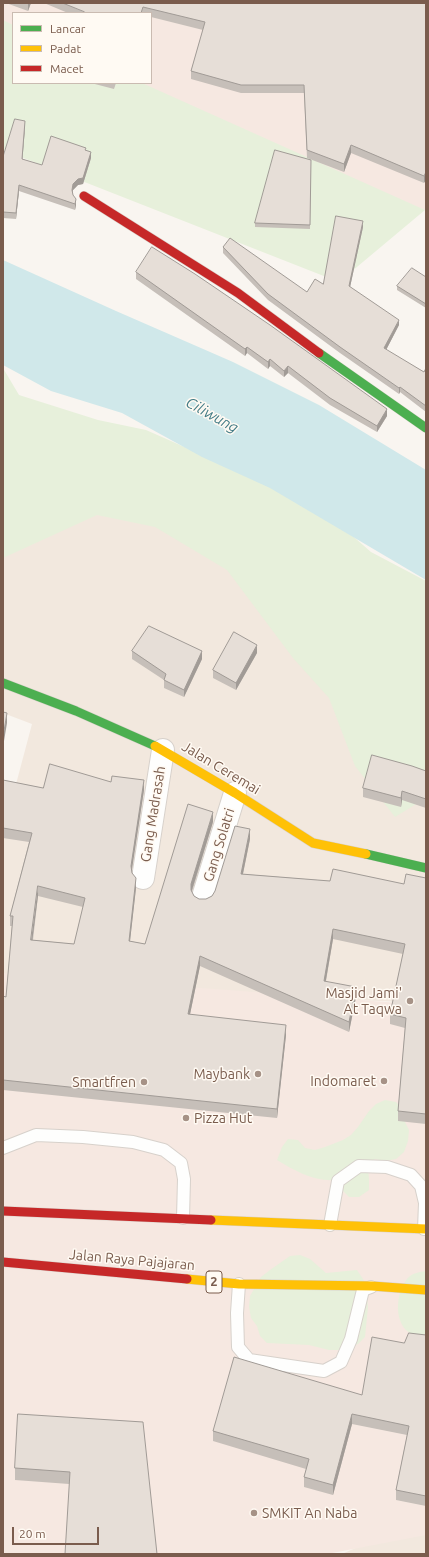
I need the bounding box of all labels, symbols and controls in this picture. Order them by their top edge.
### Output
legend [12,12,152,84]
text: Lancar [50,22,85,35]
text: Padat [50,42,81,55]
text: Macet [50,62,83,75]
water label: Ciliwung [183,393,241,437]
street label: Jalan Ceremai [179,738,263,798]
street label: Gang Madrasah [137,765,169,863]
street label: Gang Solatri [200,806,238,884]
place label: Masjid Jami' At Taqwa [325,985,402,1018]
marker: Masjid Jami' At Taqwa [405,996,415,1006]
place label: Maybank [193,1066,250,1082]
marker: Maybank [253,1069,263,1079]
place label: Indomaret [310,1073,376,1089]
place label: Smartfren [72,1074,136,1090]
marker: Indomaret [379,1076,389,1086]
marker: Smartfren [139,1077,149,1087]
place label: Pizza Hut [194,1110,252,1126]
marker: Pizza Hut [181,1113,191,1123]
street label: Jalan Raya Pajajaran [68,1246,196,1274]
road number: 2 [206,1271,222,1293]
place label: SMKIT An Naba [262,1505,357,1521]
marker: SMKIT An Naba [249,1508,259,1518]
scale bar [14,1519,101,1545]
text: 20 m [19,1527,46,1540]

